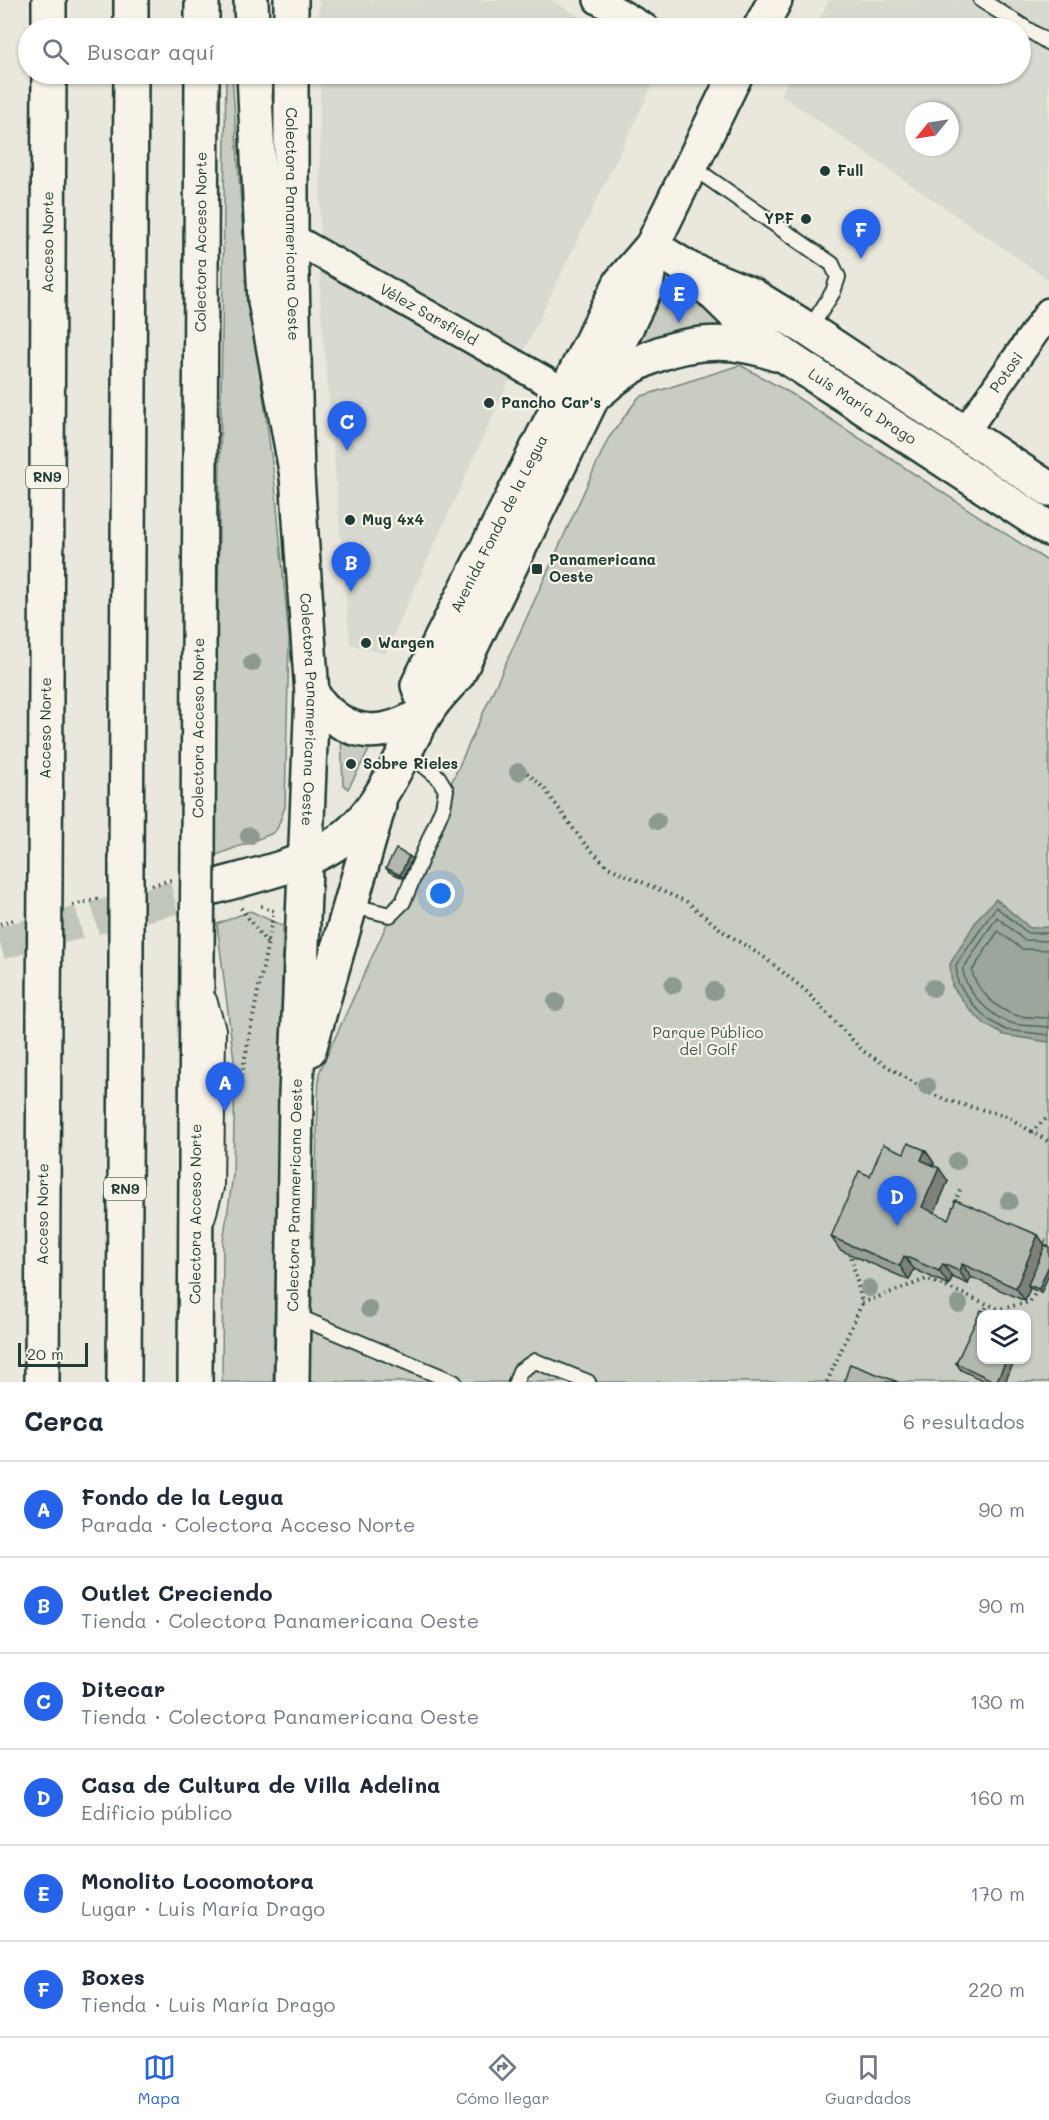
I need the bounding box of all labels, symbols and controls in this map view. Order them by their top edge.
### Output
search box [18,18,1031,84]
icon: search [39,35,72,68]
text: Buscar aquí [87,37,215,66]
north arrow [905,102,959,156]
street label: Colectora Panamericana Oeste [282,107,305,341]
street label: Colectora Acceso Norte [190,152,211,332]
place label: Full [837,160,863,180]
marker: Full [818,164,832,178]
street label: Acceso Norte [37,191,57,293]
place label: YPF [764,208,794,228]
pin: F [842,210,880,259]
marker: YPF [799,212,813,226]
pin: E [660,274,698,323]
street label: Vélez Sarsfield [376,278,482,350]
street label: Potosi [984,348,1027,396]
street label: Luis María Drago [805,363,921,449]
place label: Pancho Car's [501,392,601,412]
marker: Pancho Car's [482,396,496,410]
pin: C [328,402,366,451]
street label: Avenida Fondo de la Legua [445,431,551,616]
road number: RN9 [26,466,68,488]
place label: Mug 4x4 [362,509,424,529]
marker: Mug 4x4 [343,513,357,527]
pin: B [332,542,370,592]
place label: Panamericana Oeste [549,549,656,586]
marker: Panamericana Oeste [530,562,544,576]
street label: Colectora Panamericana Oeste [296,592,323,826]
place label: Wargen [378,632,434,652]
marker: Wargen [359,636,373,650]
street label: Colectora Acceso Norte [187,638,208,818]
street label: Acceso Norte [35,677,55,779]
place label: Sobre Rieles [363,753,458,773]
marker: Sobre Rieles [344,757,358,771]
your location [426,879,455,908]
park label: Parque Público del Golf [653,1022,764,1059]
pin: A [206,1062,244,1112]
street label: Colectora Panamericana Oeste [282,1078,306,1312]
street label: Colectora Acceso Norte [184,1124,205,1304]
street label: Acceso Norte [32,1163,52,1265]
pin: D [878,1176,916,1226]
road number: RN9 [104,1178,146,1200]
map controls [977,1310,1031,1364]
button: layers [977,1310,1031,1364]
scale bar [18,1340,88,1368]
text: 20 m [27,1343,64,1364]
text: Cerca [24,1404,104,1438]
text: 6 resultados [903,1408,1025,1434]
text: Fondo de la Legua [81,1482,284,1511]
text: A [37,1496,50,1522]
text: 90 m [979,1496,1025,1522]
text: Parada · Colectora Acceso Norte [81,1511,415,1537]
text: Outlet Creciendo [81,1578,273,1607]
text: B [37,1592,50,1618]
text: 90 m [979,1592,1025,1618]
text: Tienda · Colectora Panamericana Oeste [81,1607,479,1633]
text: Ditecar [81,1674,165,1703]
text: C [36,1688,51,1714]
text: 130 m [970,1688,1025,1714]
text: Tienda · Colectora Panamericana Oeste [81,1703,479,1729]
text: Casa de Cultura de Villa Adelina [81,1770,441,1799]
text: D [36,1784,51,1810]
text: 160 m [969,1784,1025,1810]
text: Edificio público [81,1799,232,1825]
text: Monolito Locomotora [81,1866,314,1895]
text: E [37,1880,50,1906]
text: 170 m [970,1880,1025,1906]
text: Lugar · Luis María Drago [81,1895,325,1921]
text: Boxes [81,1962,145,1991]
text: F [37,1976,50,2002]
text: 220 m [968,1976,1025,2002]
text: Tienda · Luis María Drago [81,1991,335,2017]
tab: Mapa [138,2051,180,2108]
tab: Cómo llegar [456,2051,549,2108]
tab: Guardados [825,2051,911,2108]

